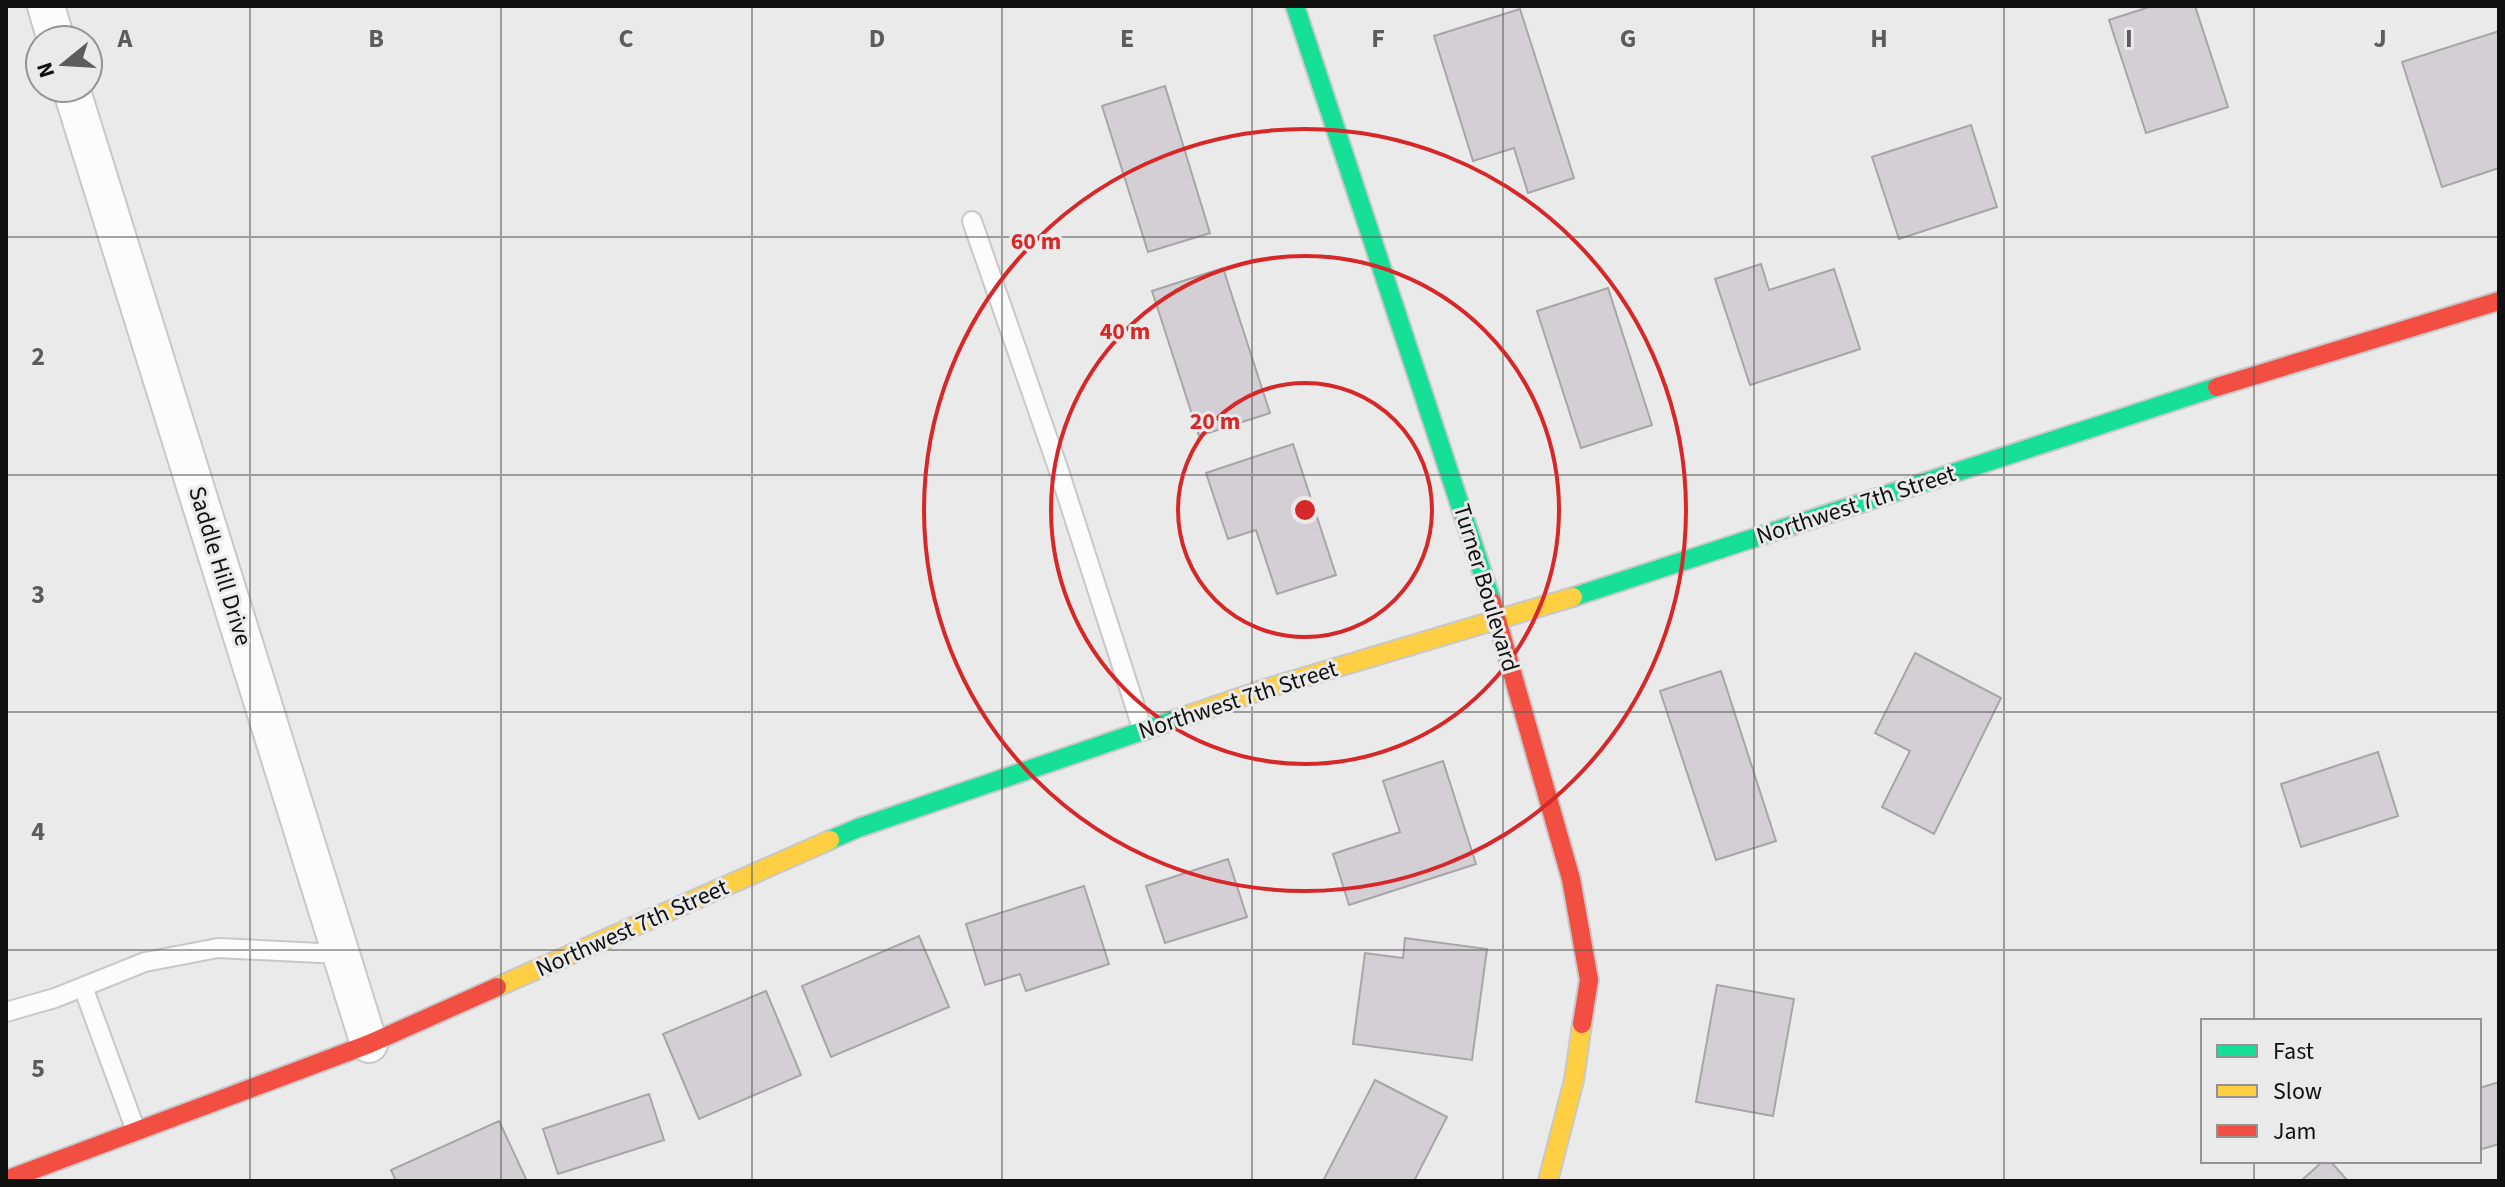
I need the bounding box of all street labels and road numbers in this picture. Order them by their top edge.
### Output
street label: Northwest 7th Street [1752,456,1960,554]
street label: Saddle Hill Drive [179,482,261,650]
street label: Turner Boulevard [1444,500,1528,676]
street label: Northwest 7th Street [1134,651,1342,749]
street label: Northwest 7th Street [530,870,734,986]

